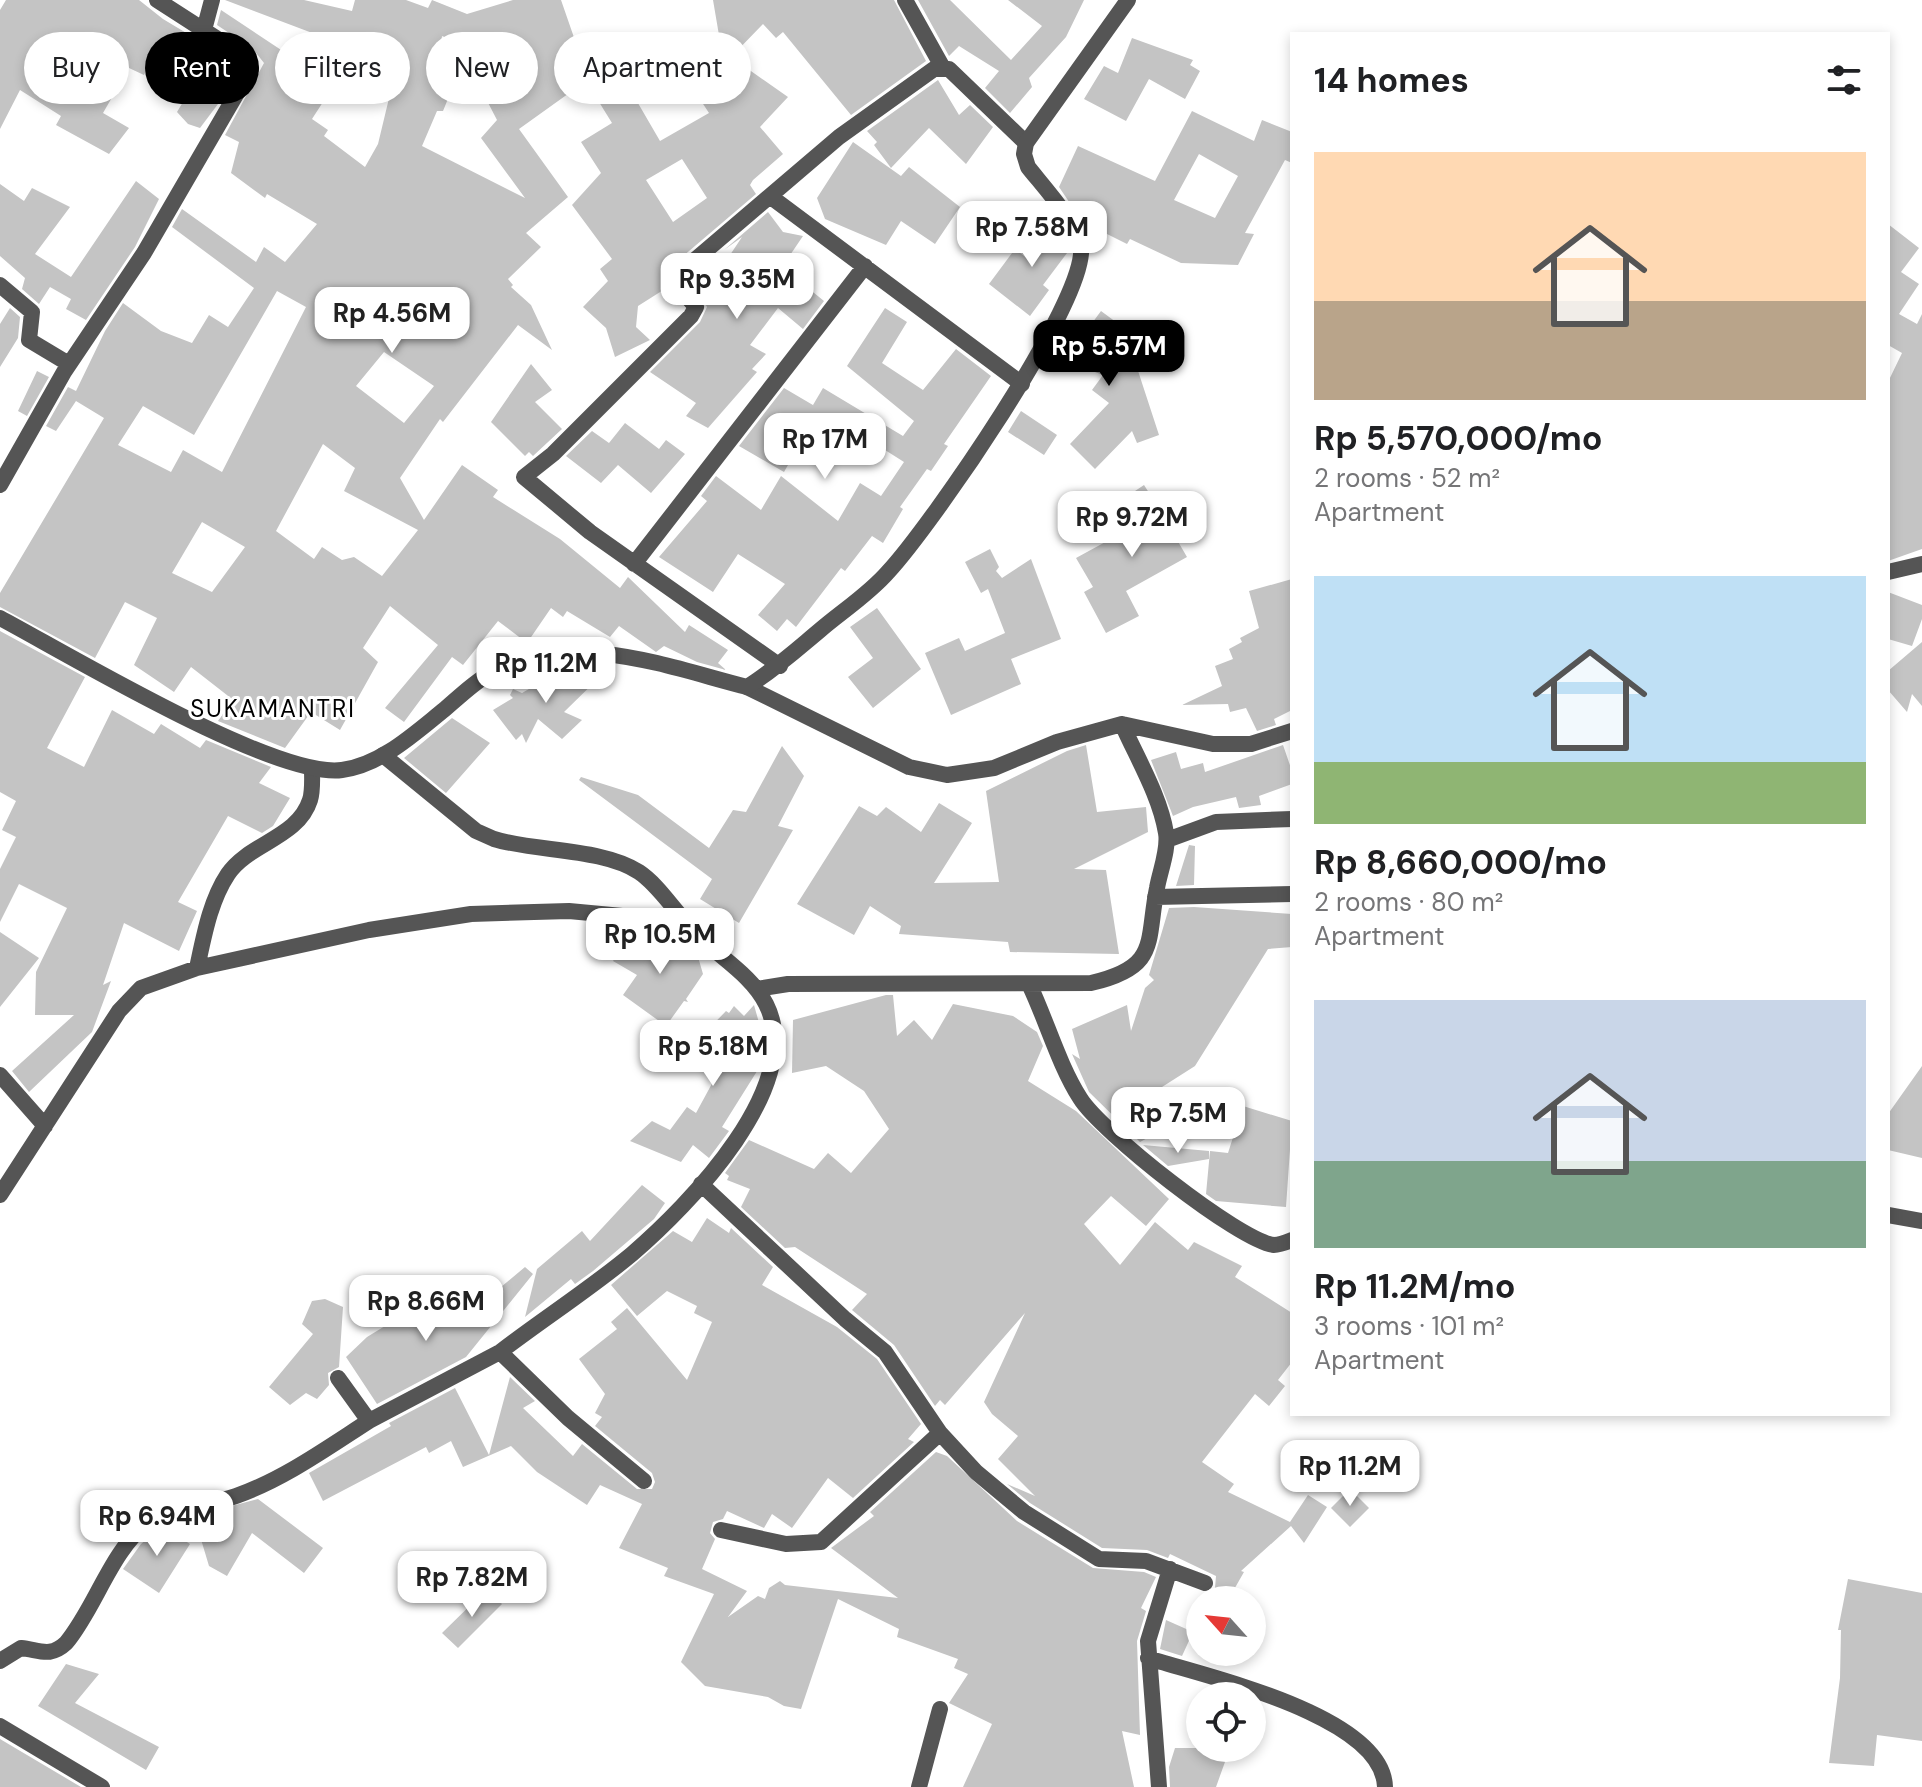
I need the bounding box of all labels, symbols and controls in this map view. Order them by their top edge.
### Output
chip: Buy [24,32,129,104]
chip: Rent [145,32,259,104]
chip: Filters [275,32,410,104]
chip: New [426,32,538,104]
chip: Apartment [554,32,751,104]
text: 14 homes [1314,58,1469,103]
icon: filters [1822,58,1866,102]
pin: Rp 7.58M [949,201,1115,269]
icon: home [1518,204,1662,348]
text: Rp 7.58M [975,210,1089,244]
pin: Rp 9.35M [654,253,820,321]
text: Rp 9.35M [679,262,795,296]
pin: Rp 4.56M [309,287,475,355]
text: Rp 4.56M [333,296,451,330]
pin: Rp 5.57M [1026,320,1192,388]
text: Rp 5.57M [1051,329,1167,363]
pin: Rp 17M [760,413,890,481]
text: Rp 5,570,000/mo [1314,416,1603,461]
text: Rp 17M [782,422,868,456]
text: 2 rooms · 52 m² [1314,461,1500,495]
pin: Rp 9.72M [1049,491,1215,559]
text: Apartment [1314,495,1445,529]
text: Rp 9.72M [1076,500,1188,534]
icon: home [1518,628,1662,772]
pin: Rp 11.2M [463,637,629,705]
text: Rp 11.2M [494,646,598,680]
district label: SUKAMANTRI [190,693,356,724]
text: Rp 8,660,000/mo [1314,840,1607,885]
text: 2 rooms · 80 m² [1314,885,1503,919]
pin: Rp 10.5M [577,908,743,976]
text: Rp 10.5M [604,917,716,951]
text: Apartment [1314,919,1445,953]
pin: Rp 5.18M [630,1020,796,1088]
text: Rp 5.18M [658,1029,768,1063]
icon: home [1518,1052,1662,1196]
pin: Rp 7.5M [1104,1087,1252,1155]
text: Rp 7.5M [1129,1096,1227,1130]
text: Rp 11.2M/mo [1314,1264,1515,1309]
pin: Rp 8.66M [343,1275,509,1343]
text: Rp 8.66M [367,1284,485,1318]
text: 3 rooms · 101 m² [1314,1309,1504,1343]
text: Apartment [1314,1343,1445,1377]
pin: Rp 11.2M [1267,1440,1433,1508]
text: Rp 11.2M [1298,1449,1402,1483]
pin: Rp 6.94M [74,1490,240,1558]
text: Rp 6.94M [98,1499,216,1533]
pin: Rp 7.82M [389,1551,555,1619]
text: Rp 7.82M [416,1560,528,1594]
north arrow [1186,1586,1266,1666]
map controls [1186,1586,1266,1762]
button: locate [1186,1682,1266,1762]

